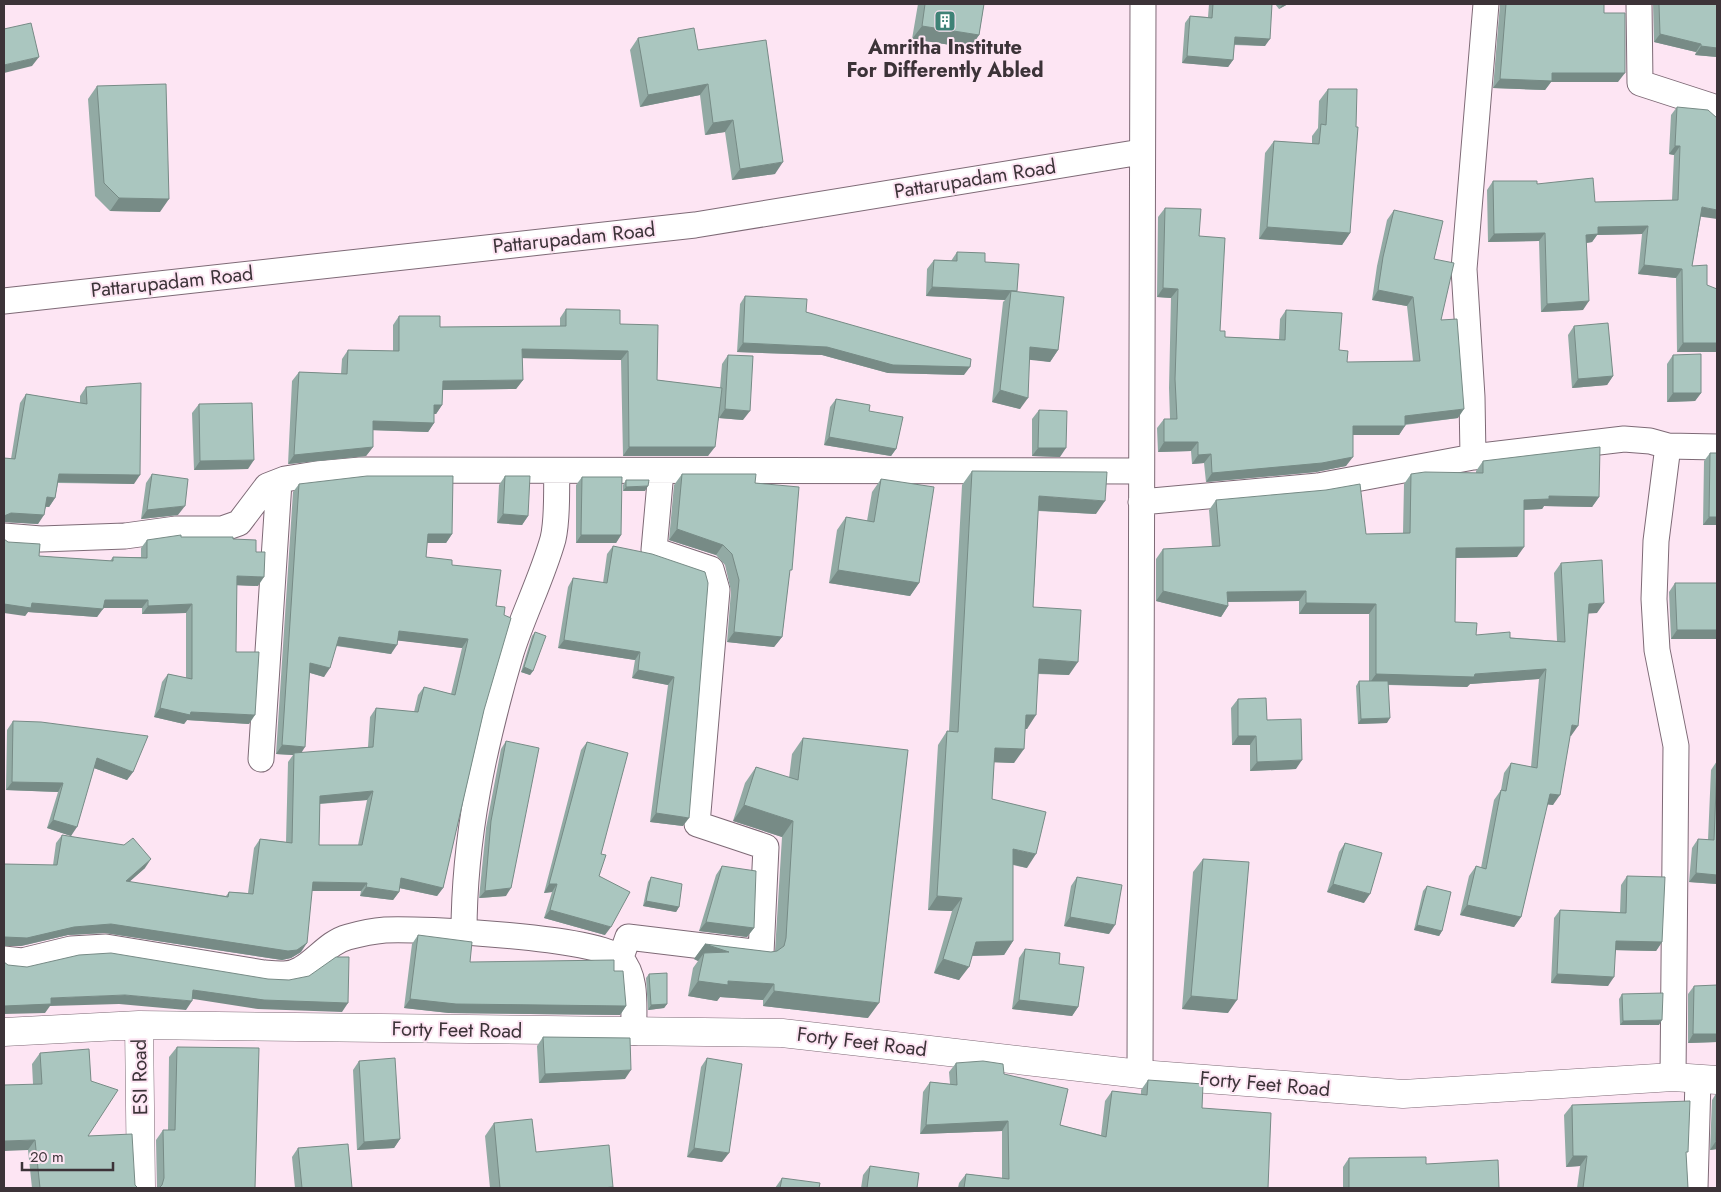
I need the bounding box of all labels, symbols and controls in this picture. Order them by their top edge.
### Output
building icon: Amritha Institute For Differently Abled [933,9,957,33]
place label: Amritha Institute For Differently Abled [846,33,1044,85]
street label: Pattarupadam Road [892,152,1058,206]
street label: Pattarupadam Road [491,215,657,261]
street label: Pattarupadam Road [89,259,255,305]
street label: Forty Feet Road [391,1014,523,1046]
street label: Forty Feet Road [795,1020,929,1064]
street label: ESI Road [125,1039,155,1115]
street label: Forty Feet Road [1199,1064,1331,1104]
scale bar [22,1140,114,1172]
text: 20 m [30,1146,64,1168]

